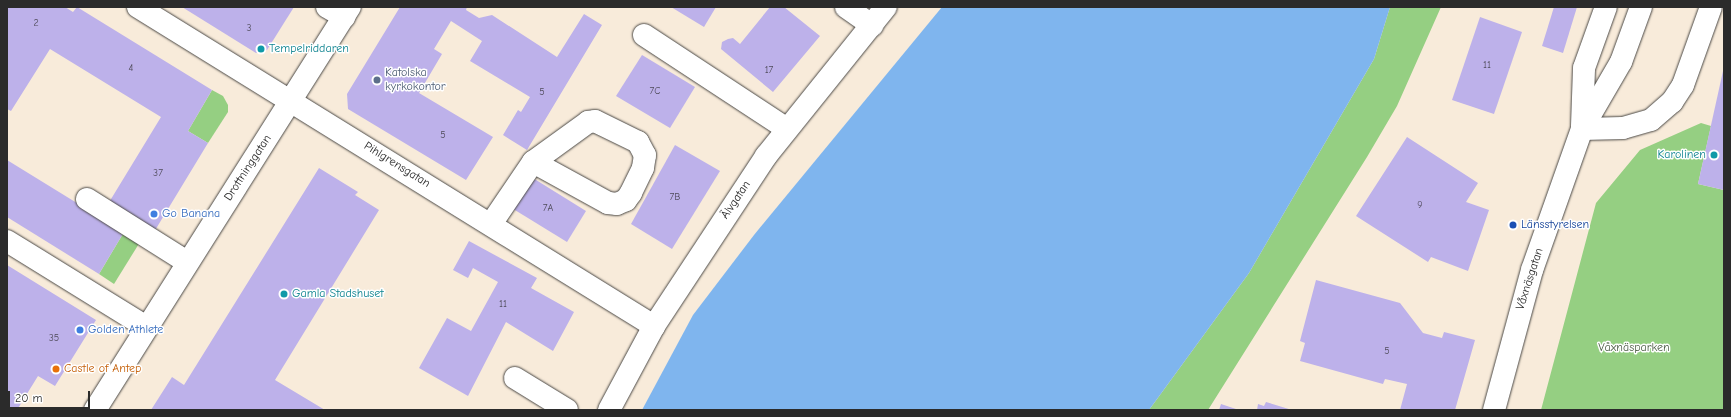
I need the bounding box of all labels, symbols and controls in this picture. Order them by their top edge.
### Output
house number: 2 [33,18,39,30]
house number: 3 [246,23,252,35]
place label: Tempelriddaren [269,42,349,56]
marker: Tempelriddaren [256,44,266,54]
house number: 11 [1483,60,1491,72]
house number: 4 [129,63,133,75]
house number: 17 [765,65,773,77]
place label: Katolska kyrkokontor [385,66,446,94]
marker: Katolska kyrkokontor [372,75,382,85]
house number: 7C [650,86,660,98]
house number: 5 [539,87,545,99]
house number: 5 [440,130,446,142]
street label: Drottninggatan [221,132,275,204]
street label: Pihlgrensgatan [361,139,433,191]
place label: Karolinen [1658,148,1706,162]
marker: Karolinen [1709,150,1719,160]
house number: 37 [153,168,163,180]
street label: Älvgatan [718,178,754,222]
house number: 7B [670,192,680,204]
house number: 9 [1417,200,1423,212]
house number: 7A [543,203,553,215]
place label: Go Banana [162,207,220,221]
marker: Go Banana [149,209,159,219]
place label: Länsstyrelsen [1521,218,1589,232]
marker: Länsstyrelsen [1508,220,1518,230]
street label: Våxnäsgatan [1513,246,1547,312]
place label: Gamla Stadshuset [292,287,384,301]
marker: Gamla Stadshuset [279,289,289,299]
house number: 11 [499,299,507,311]
place label: Golden Athlete [88,323,163,337]
marker: Golden Athlete [75,325,85,335]
house number: 35 [49,333,59,345]
park label: Våxnäsparken [1598,341,1670,355]
house number: 5 [1384,346,1390,358]
place label: Castle of Antep [64,362,141,376]
marker: Castle of Antep [51,364,61,374]
scale bar [10,383,92,409]
text: 20 m [15,391,43,405]

